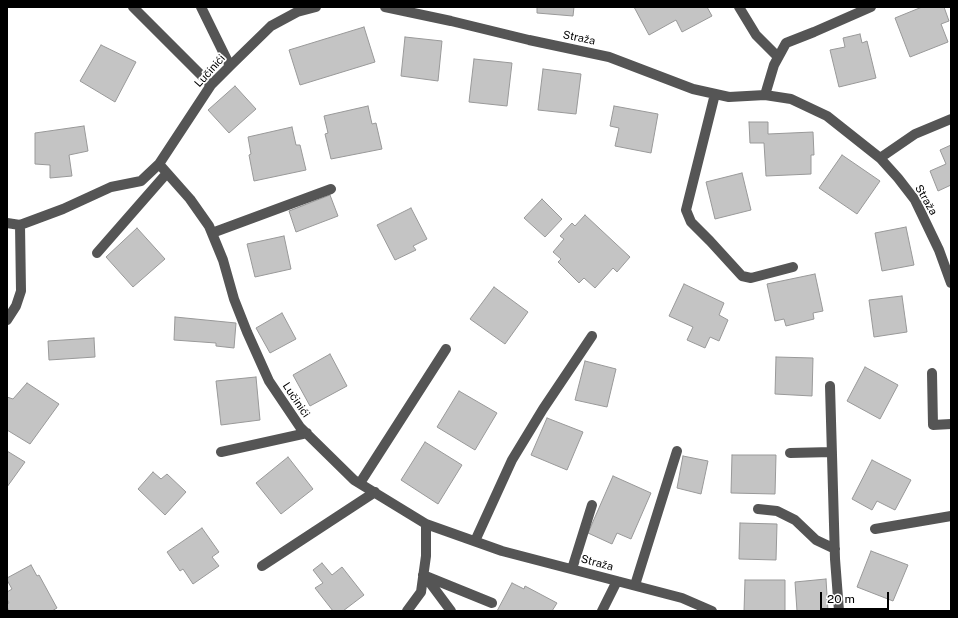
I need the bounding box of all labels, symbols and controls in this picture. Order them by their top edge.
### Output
street label: Straža [561,28,597,48]
street label: Lučinići [192,52,228,90]
street label: Straža [912,182,940,218]
street label: Lučinići [280,380,312,420]
street label: Straža [579,552,615,574]
scale bar [822,584,891,610]
text: 20 m [827,592,855,606]

